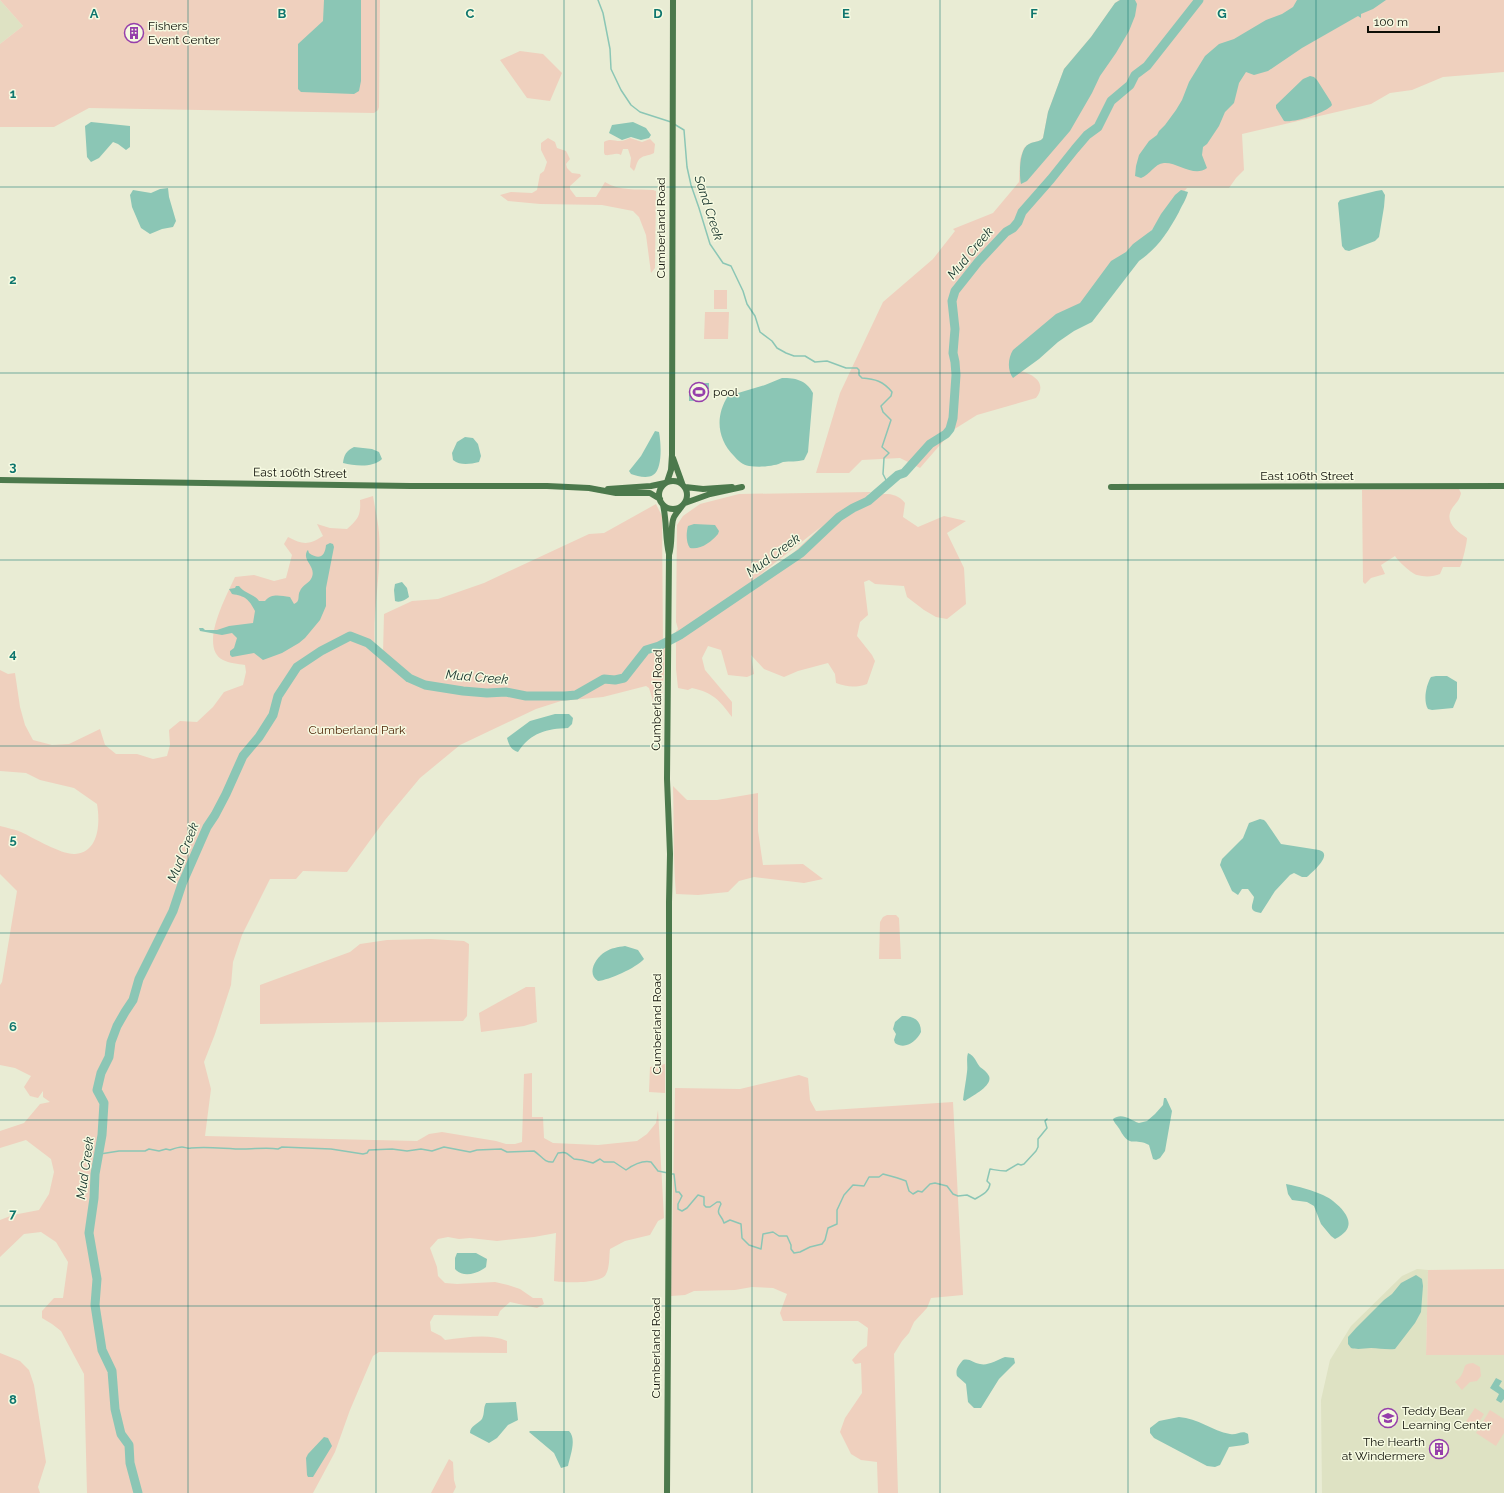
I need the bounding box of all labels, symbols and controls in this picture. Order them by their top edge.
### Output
text: A [90,6,99,21]
text: B [278,6,287,21]
text: C [466,6,475,21]
text: D [653,6,663,21]
text: E [842,6,850,21]
text: F [1030,6,1038,21]
text: G [1217,6,1227,21]
scale bar [1368,8,1439,34]
text: 100 m [1374,15,1408,29]
place label: Fishers Event Center [148,19,220,47]
building icon: Fishers Event Center [123,22,145,44]
text: 1 [10,86,17,101]
water label: Sand Creek [691,173,727,242]
street label: Cumberland Road [654,177,668,279]
water label: Mud Creek [944,224,996,282]
text: 2 [9,272,17,287]
sports icon: pool [688,381,710,403]
place label: pool [713,385,739,399]
text: 3 [9,459,17,474]
street label: East 106th Street [253,465,347,481]
street label: East 106th Street [1260,469,1354,483]
water label: Mud Creek [743,530,803,580]
text: 4 [9,646,17,661]
street label: Cumberland Road [649,649,665,751]
water label: Mud Creek [445,667,509,687]
park label: Cumberland Park [309,723,406,737]
water label: Mud Creek [164,820,202,884]
text: 5 [9,832,17,847]
street label: Cumberland Road [650,973,664,1075]
text: 6 [9,1019,17,1034]
water label: Mud Creek [73,1136,97,1200]
text: 7 [9,1206,17,1221]
street label: Cumberland Road [649,1297,663,1399]
text: 8 [9,1392,17,1407]
place label: Teddy Bear Learning Center [1402,1404,1492,1432]
school or university icon: Teddy Bear Learning Center [1377,1407,1399,1429]
place label: The Hearth at Windermere [1342,1435,1425,1463]
building icon: The Hearth at Windermere [1428,1438,1450,1460]

